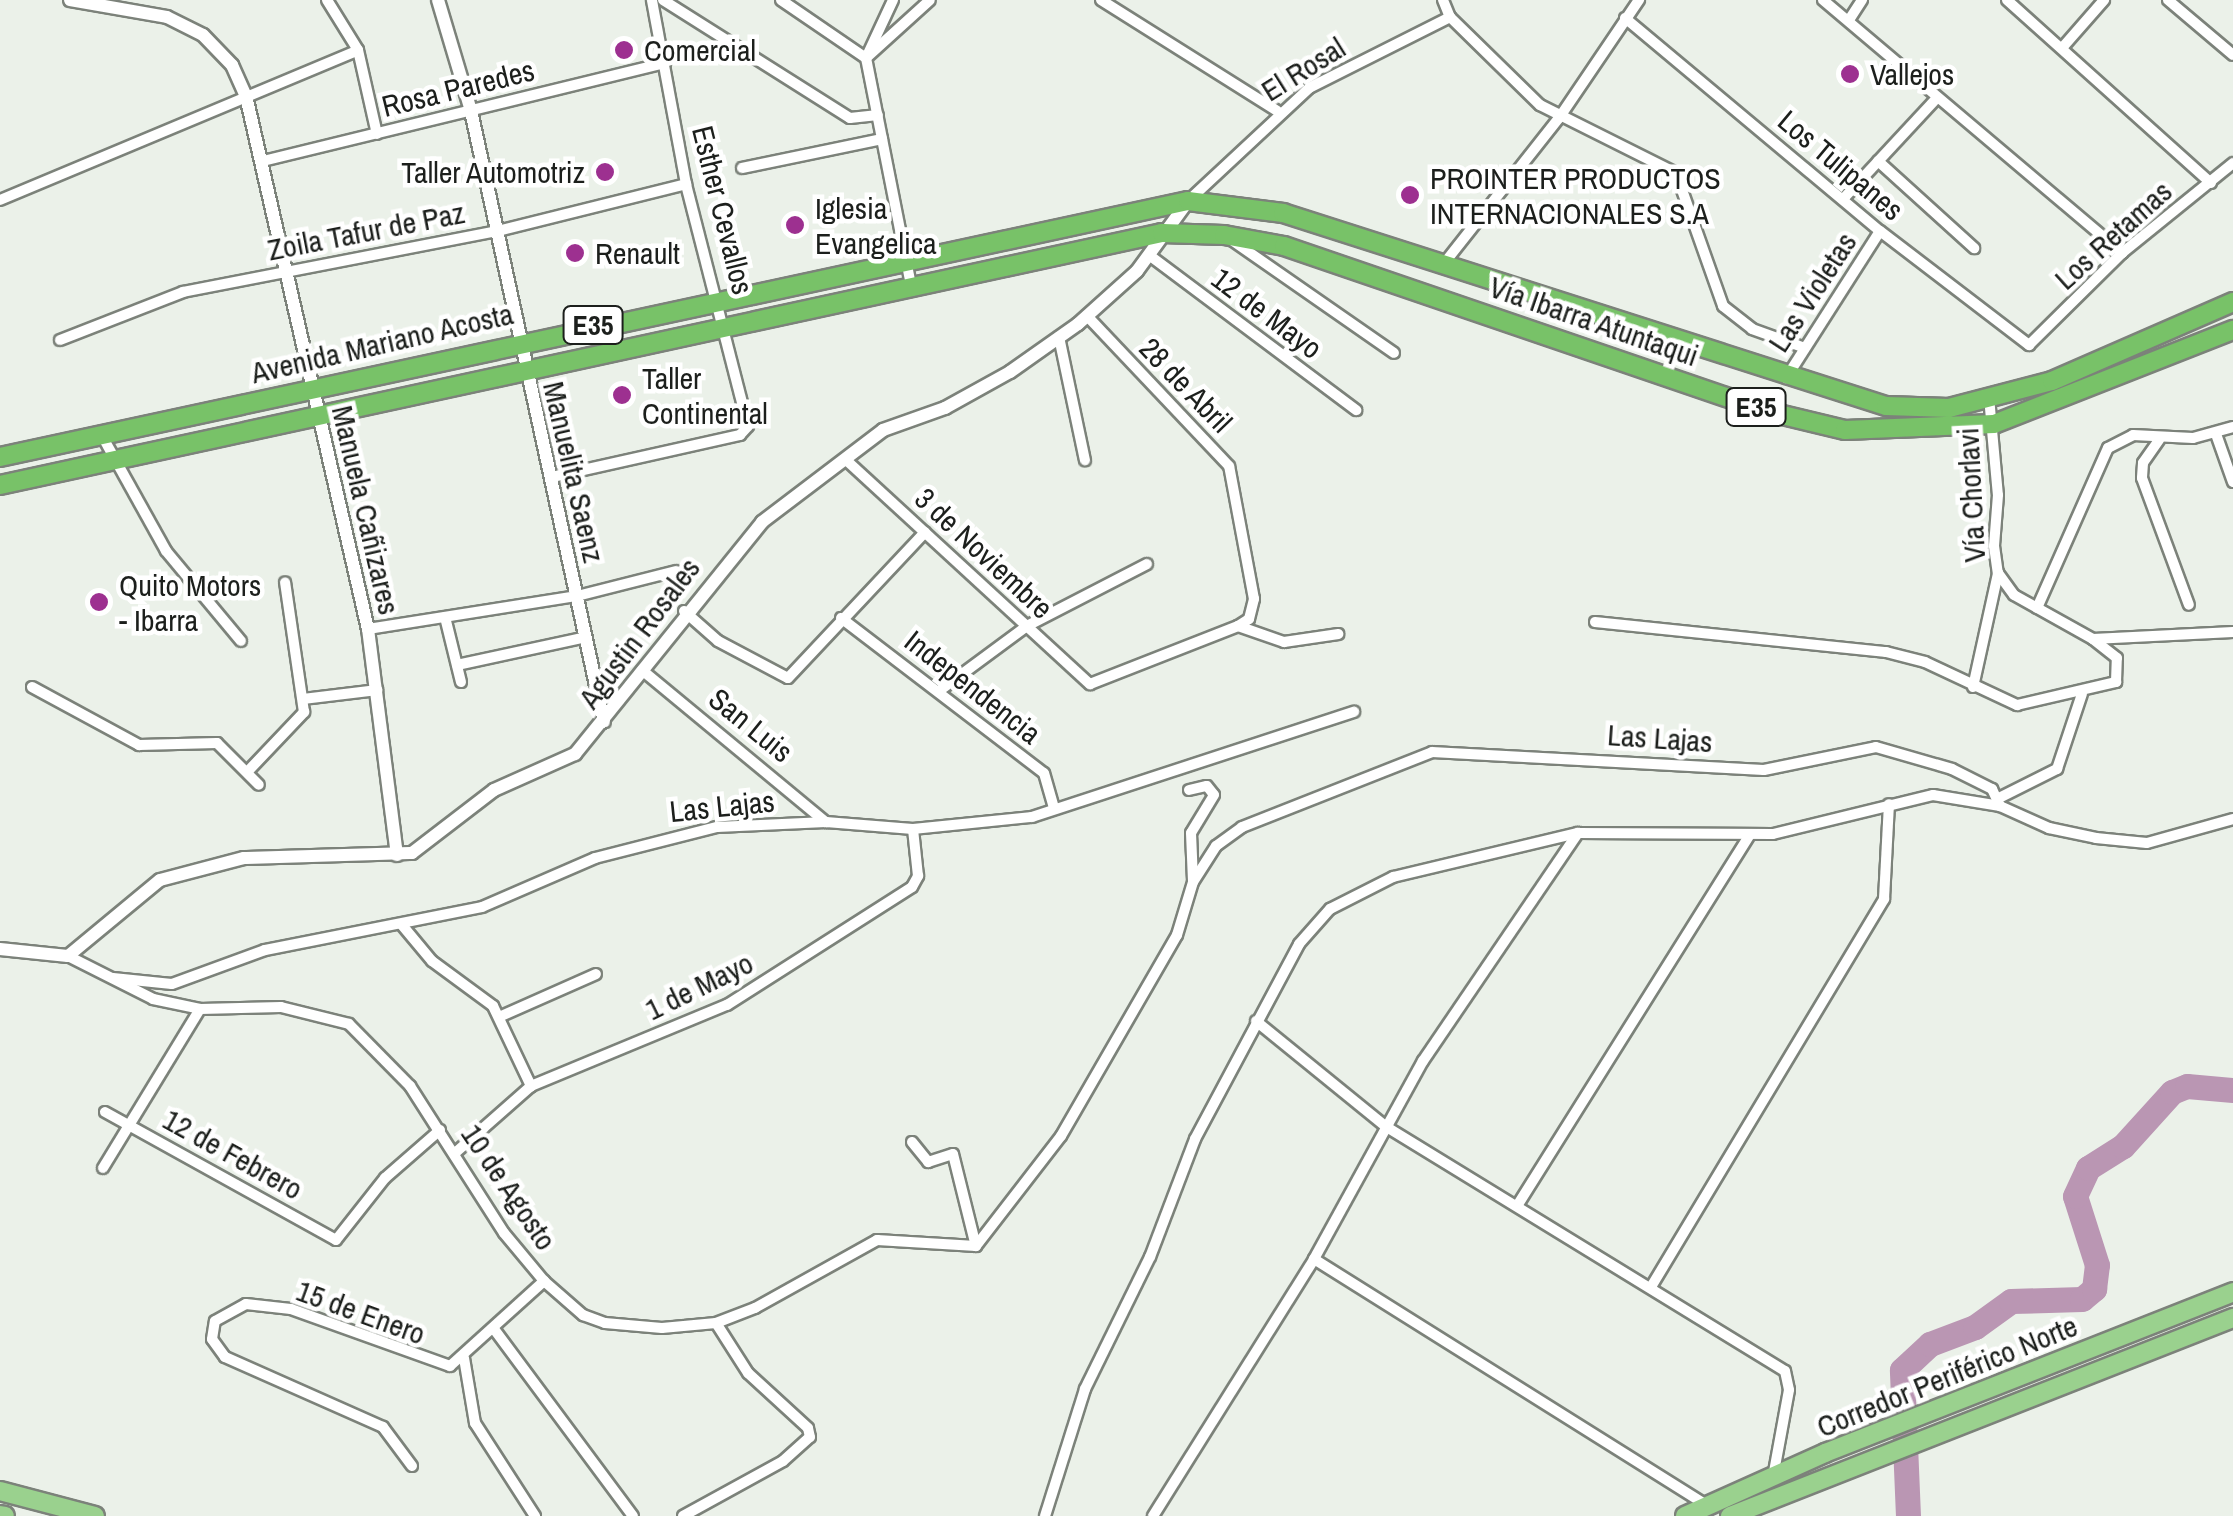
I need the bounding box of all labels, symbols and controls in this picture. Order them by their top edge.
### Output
street label: El Rosal [1255,29,1351,109]
place label: Comercial [644,32,756,68]
marker: Comercial [613,39,635,61]
street label: Rosa Paredes [378,52,538,124]
place label: Vallejos [1870,56,1954,92]
marker: Vallejos [1839,63,1861,85]
street label: Los Tulipanes [1771,102,1911,228]
street label: Esther Cevallos [685,122,761,298]
place label: Taller Automotriz [400,154,585,190]
place label: PROINTER PRODUCTOS INTERNACIONALES S.A [1430,160,1721,230]
marker: Taller Automotriz [594,161,616,183]
street label: Los Retamas [2047,173,2179,297]
marker: PROINTER PRODUCTOS INTERNACIONALES S.A [1399,184,1421,206]
place label: Iglesia Evangelica [815,190,937,260]
street label: Zoila Tafur de Paz [264,194,468,268]
marker: Iglesia Evangelica [784,214,806,236]
street label: Las Violetas [1760,226,1864,358]
place label: Renault [595,235,680,271]
marker: Renault [564,242,586,264]
street label: 12 de Mayo [1205,260,1329,366]
street label: Vía Ibarra Atuntaqui [1484,268,1704,374]
street label: Avenida Mariano Acosta [247,295,517,391]
road number: E35 [560,302,626,348]
street label: 28 de Abril [1132,330,1240,440]
place label: Taller Continental [642,360,768,430]
street label: Manuelita Saenz [536,378,612,566]
marker: Taller Continental [611,384,633,406]
road number: E35 [1724,384,1788,430]
street label: Manuela Cañizares [324,402,408,618]
street label: Vía Chorlavi [1949,427,1993,563]
street label: 3 de Noviembre [908,480,1060,626]
street label: Agustin Rosales [571,551,707,715]
place label: Quito Motors - Ibarra [119,567,261,638]
marker: Quito Motors - Ibarra [88,591,110,613]
street label: Independencia [898,623,1048,751]
street label: San Luis [702,680,800,770]
street label: Las Lajas [1606,716,1714,760]
street label: Las Lajas [668,783,776,829]
street label: 1 de Mayo [639,945,759,1027]
street label: 12 de Febrero [157,1101,309,1207]
street label: 10 de Agosto [454,1117,564,1257]
street label: 15 de Enero [292,1272,430,1352]
street label: Corredor Periférico Norte [1812,1307,2082,1445]

